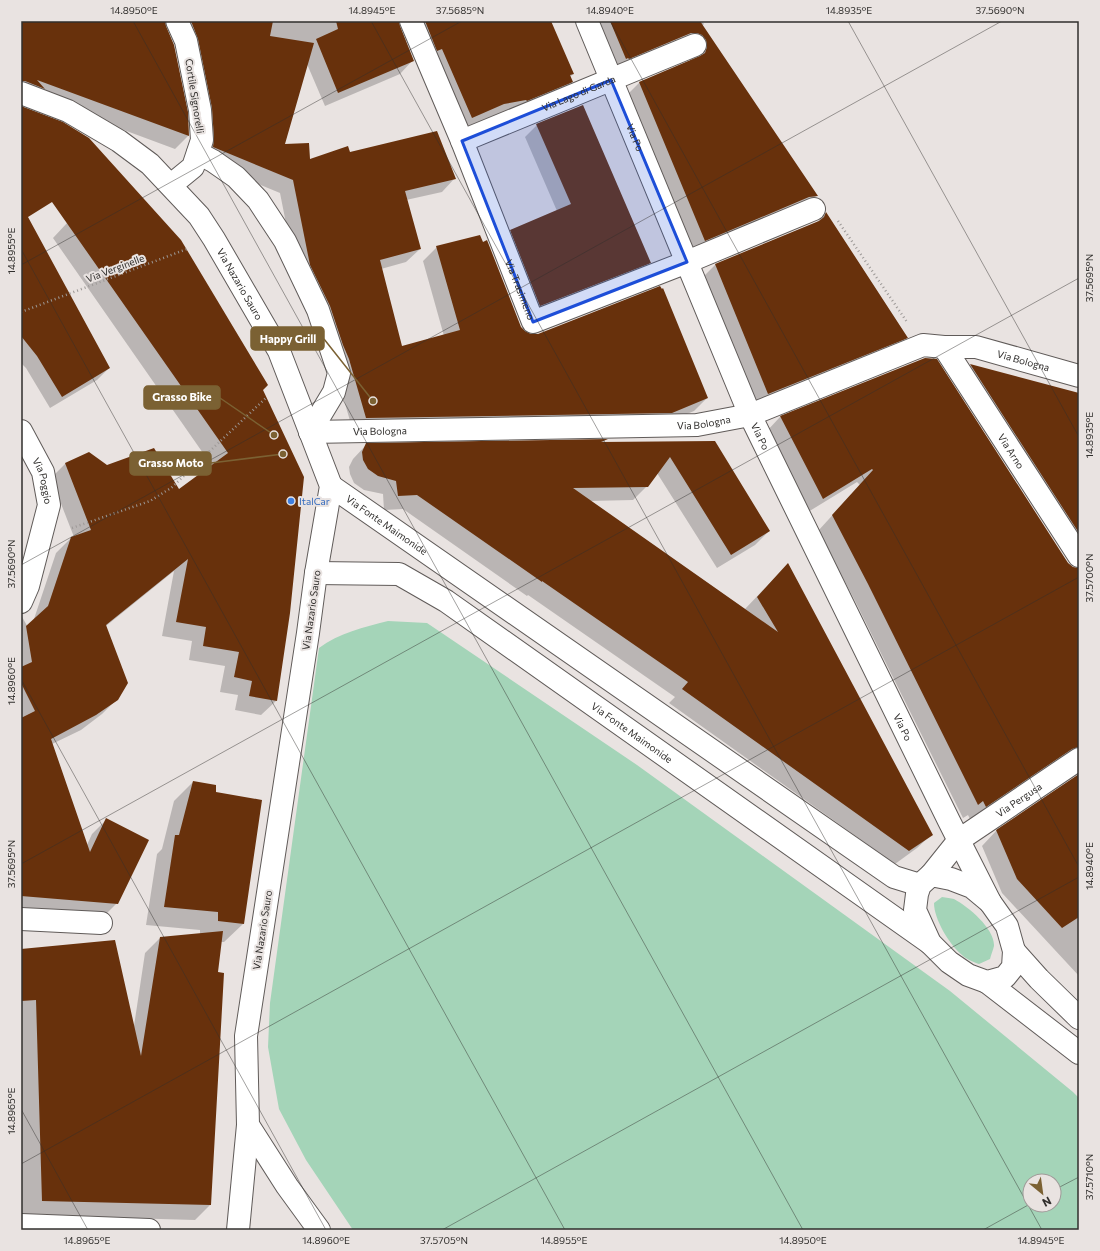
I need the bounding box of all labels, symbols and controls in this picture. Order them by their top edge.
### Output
text: 14.8950°E [110,4,158,16]
text: 14.8945°E [349,4,396,16]
text: 37.5685°N [436,4,484,16]
text: 14.8940°E [586,4,634,16]
text: 14.8935°E [826,4,872,16]
text: 37.5690°N [975,4,1025,16]
street label: Cortile Signorelli [183,58,207,134]
street label: Via Lago di Garda [540,72,617,114]
street label: Via Po [624,122,646,153]
text: 14.8955°E [5,228,17,274]
street label: Via Nazario Sauro [215,246,266,322]
street label: Via Verginelle [84,251,146,285]
text: 37.5695°N [1083,254,1095,302]
street label: Via Trasimeno [503,258,538,322]
callout: Happy Grill [251,327,324,350]
text: Happy Grill [260,332,316,345]
street label: Via Bologna [996,347,1051,373]
callout: Grasso Bike [144,386,220,409]
text: Grasso Bike [152,390,212,403]
text: 14.8935°E [1083,412,1095,458]
street label: Via Bologna [677,413,731,431]
street label: Via Po [749,421,772,452]
street label: Via Bologna [353,424,407,437]
street label: Via Arno [996,431,1027,471]
callout: Grasso Moto [130,452,211,475]
street label: Via Poggio [30,455,55,505]
text: Grasso Moto [138,456,204,469]
street label: Via Fonte Maimonide [344,492,430,557]
place label: ItalCar [299,495,330,507]
marker: ItalCar [286,496,296,506]
text: 37.5690°N [5,539,17,589]
text: 37.5700°N [1083,554,1095,602]
street label: Via Nazario Sauro [299,569,323,651]
text: 14.8960°E [5,657,17,705]
street label: Via Fonte Maimonide [589,700,675,765]
street label: Via Po [891,712,915,743]
street label: Via Pergusa [993,780,1044,819]
text: 37.5695°N [5,840,17,888]
text: 14.8940°E [1083,842,1095,890]
street label: Via Nazario Sauro [250,889,274,971]
text: 14.8965°E [5,1087,17,1135]
text: 37.5710°N [1083,1154,1095,1200]
north arrow [1022,1173,1062,1213]
text: N [1040,1194,1054,1210]
text: 14.8965°E [64,1234,111,1246]
text: 14.8960°E [302,1234,350,1246]
text: 37.5705°N [420,1234,468,1246]
text: 14.8955°E [541,1234,587,1246]
text: 14.8950°E [779,1234,827,1246]
text: 14.8945°E [1018,1234,1065,1246]

